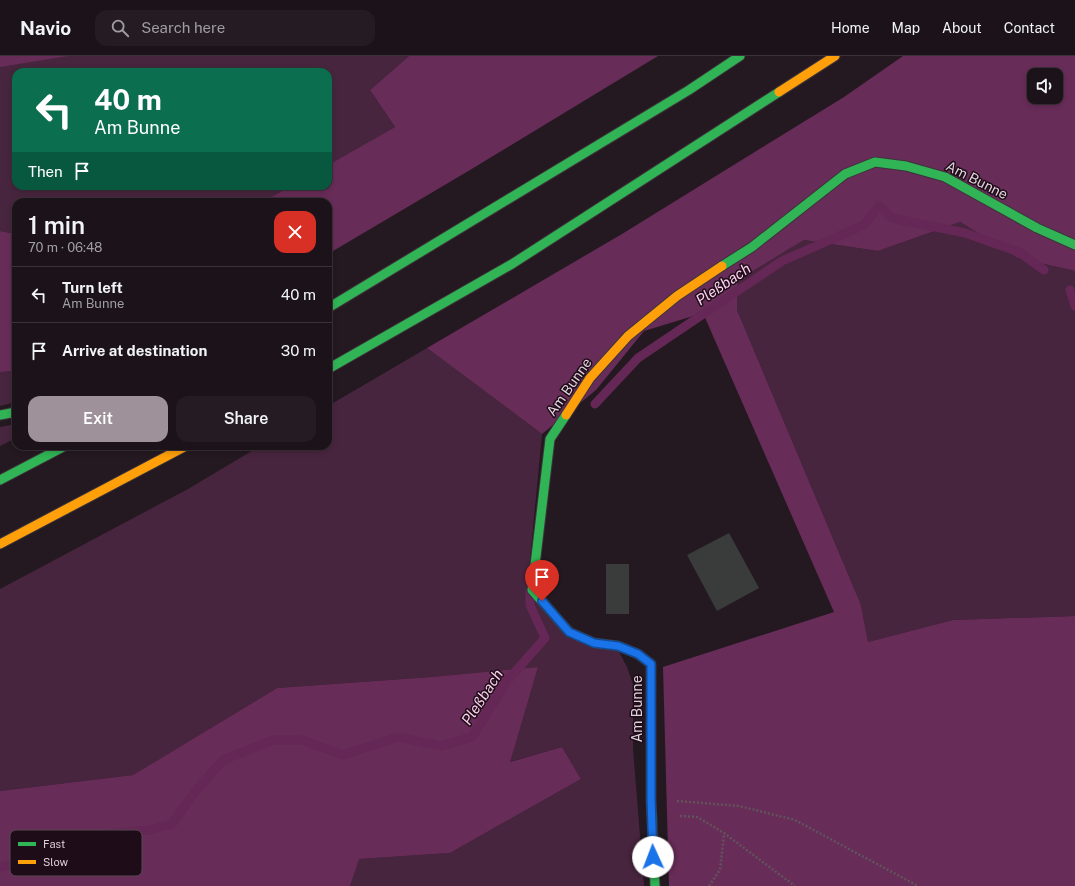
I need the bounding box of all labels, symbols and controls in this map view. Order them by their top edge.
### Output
search box [95,10,375,46]
text: Navio [20,17,71,39]
icon: search [109,17,131,39]
text: Search here [141,19,225,36]
text: Home [831,20,870,36]
text: Map [892,20,920,36]
text: About [942,20,982,36]
text: Contact [1004,20,1055,36]
map controls [1027,68,1063,104]
button: sound [1027,68,1063,104]
text: 40 m [94,83,162,116]
icon: left [28,84,80,136]
text: Am Bunne [94,117,180,138]
street label: Am Bunne [943,158,1011,202]
icon: arrive [71,160,93,182]
text: Then [28,163,63,180]
text: 1 min [28,211,85,239]
button: close [274,211,316,253]
text: 70 m · 06:48 [28,240,103,255]
water label: Pleßbach [692,259,754,309]
text: Turn left [62,279,123,296]
icon: left [28,284,50,306]
text: 40 m [281,286,316,303]
text: Am Bunne [62,296,124,311]
icon: arrive [28,340,50,362]
text: Arrive at destination [62,342,207,359]
text: 30 m [281,342,316,359]
street label: Am Bunne [543,355,595,419]
button: Exit [28,396,168,442]
button: Share [176,396,316,442]
pin [525,560,559,601]
icon: arrive [531,566,553,588]
water label: Pleßbach [458,666,506,728]
street label: Am Bunne [629,675,645,743]
legend [10,830,142,876]
position arrow [632,836,674,878]
text: Fast [43,838,65,850]
text: Slow [43,856,69,868]

